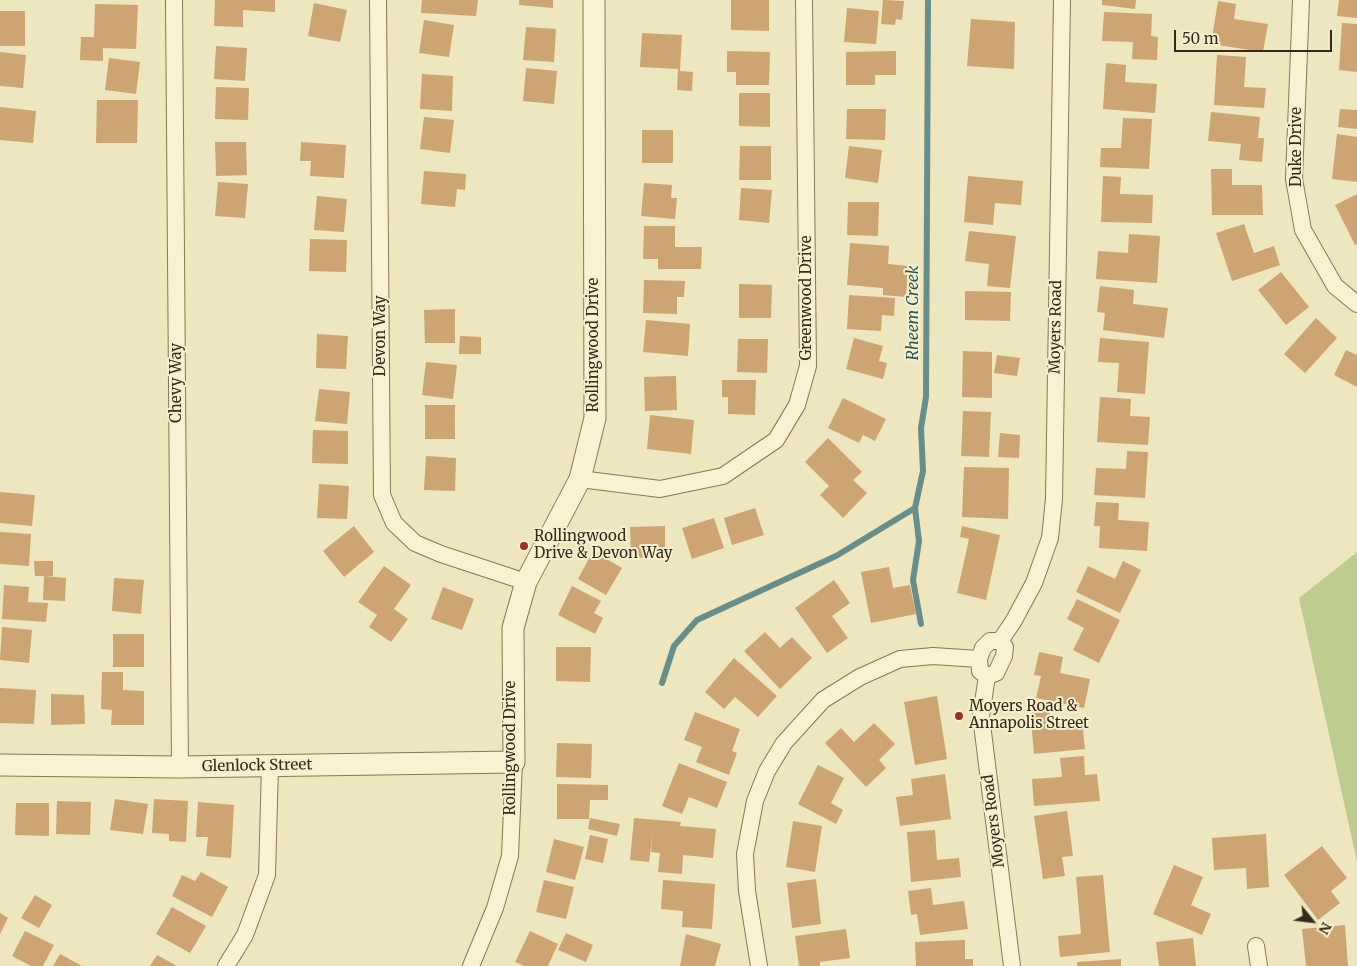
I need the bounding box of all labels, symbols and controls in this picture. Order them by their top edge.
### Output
scale bar [1177,20,1334,52]
text: 50 m [1182,29,1219,48]
street label: Duke Drive [1288,107,1306,187]
street label: Greenwood Drive [798,235,816,361]
water label: Rheem Creek [903,266,923,360]
street label: Rollingwood Drive [585,278,603,412]
street label: Moyers Road [1046,280,1066,374]
street label: Devon Way [372,295,390,377]
street label: Chevy Way [168,343,186,423]
place label: Rollingwood Drive & Devon Way [534,528,672,563]
marker: Rollingwood Drive & Devon Way [518,540,530,552]
street label: Rollingwood Drive [502,681,520,815]
place label: Moyers Road & Annapolis Street [969,698,1089,733]
marker: Moyers Road & Annapolis Street [953,710,965,722]
street label: Glenlock Street [202,756,312,776]
street label: Moyers Road [979,773,1009,869]
north arrow [1287,896,1337,946]
text: N [1315,919,1336,937]

